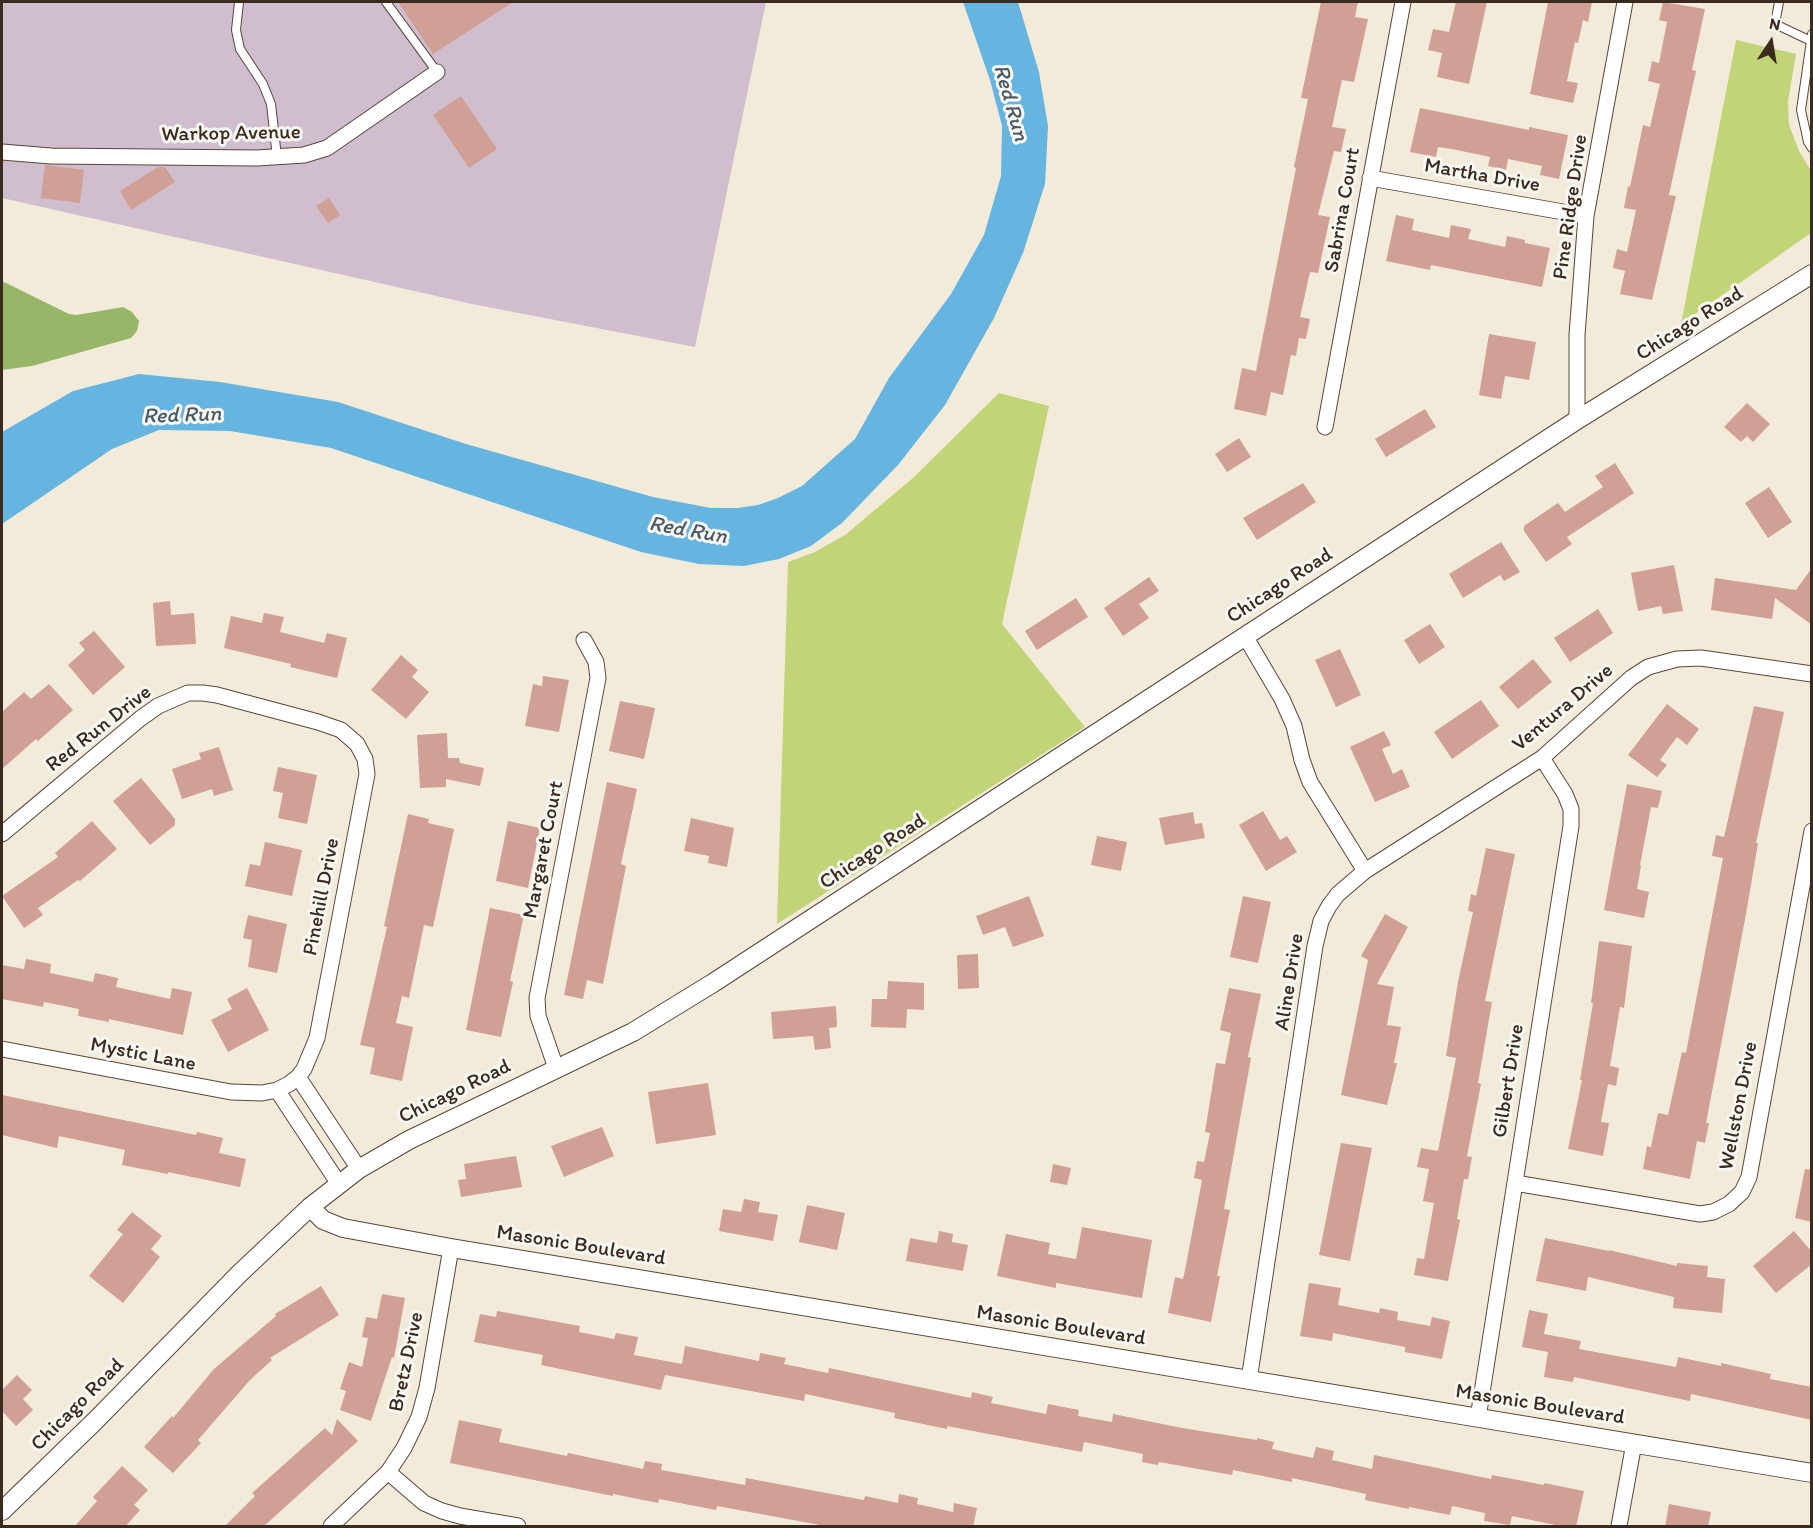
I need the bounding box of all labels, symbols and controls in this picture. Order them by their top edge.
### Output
north arrow [1741,12,1801,72]
text: N [1768,13,1782,34]
water label: Red Run [986,62,1034,144]
street label: Warkop Avenue [161,120,301,148]
street label: Pine Ridge Drive [1548,133,1594,281]
street label: Sabrina Court [1320,146,1366,274]
street label: Martha Drive [1422,153,1542,199]
street label: Chicago Road [1632,281,1748,367]
water label: Red Run [142,401,222,431]
water label: Red Run [647,511,729,551]
street label: Chicago Road [1222,542,1338,630]
street label: Ventura Drive [1507,659,1619,757]
street label: Red Run Drive [41,680,157,778]
street label: Margaret Court [518,779,570,921]
street label: Chicago Road [815,808,931,896]
street label: Pinehill Drive [298,836,346,958]
street label: Aline Drive [1270,932,1310,1032]
street label: Gilbert Drive [1488,1022,1530,1140]
street label: Mystic Lane [88,1032,198,1078]
street label: Wellston Drive [1714,1040,1764,1172]
street label: Chicago Road [395,1054,515,1130]
street label: Masonic Boulevard [495,1220,667,1272]
street label: Masonic Boulevard [975,1300,1147,1352]
street label: Bretz Drive [384,1310,430,1414]
street label: Chicago Road [26,1353,130,1457]
street label: Masonic Boulevard [1454,1379,1626,1431]

